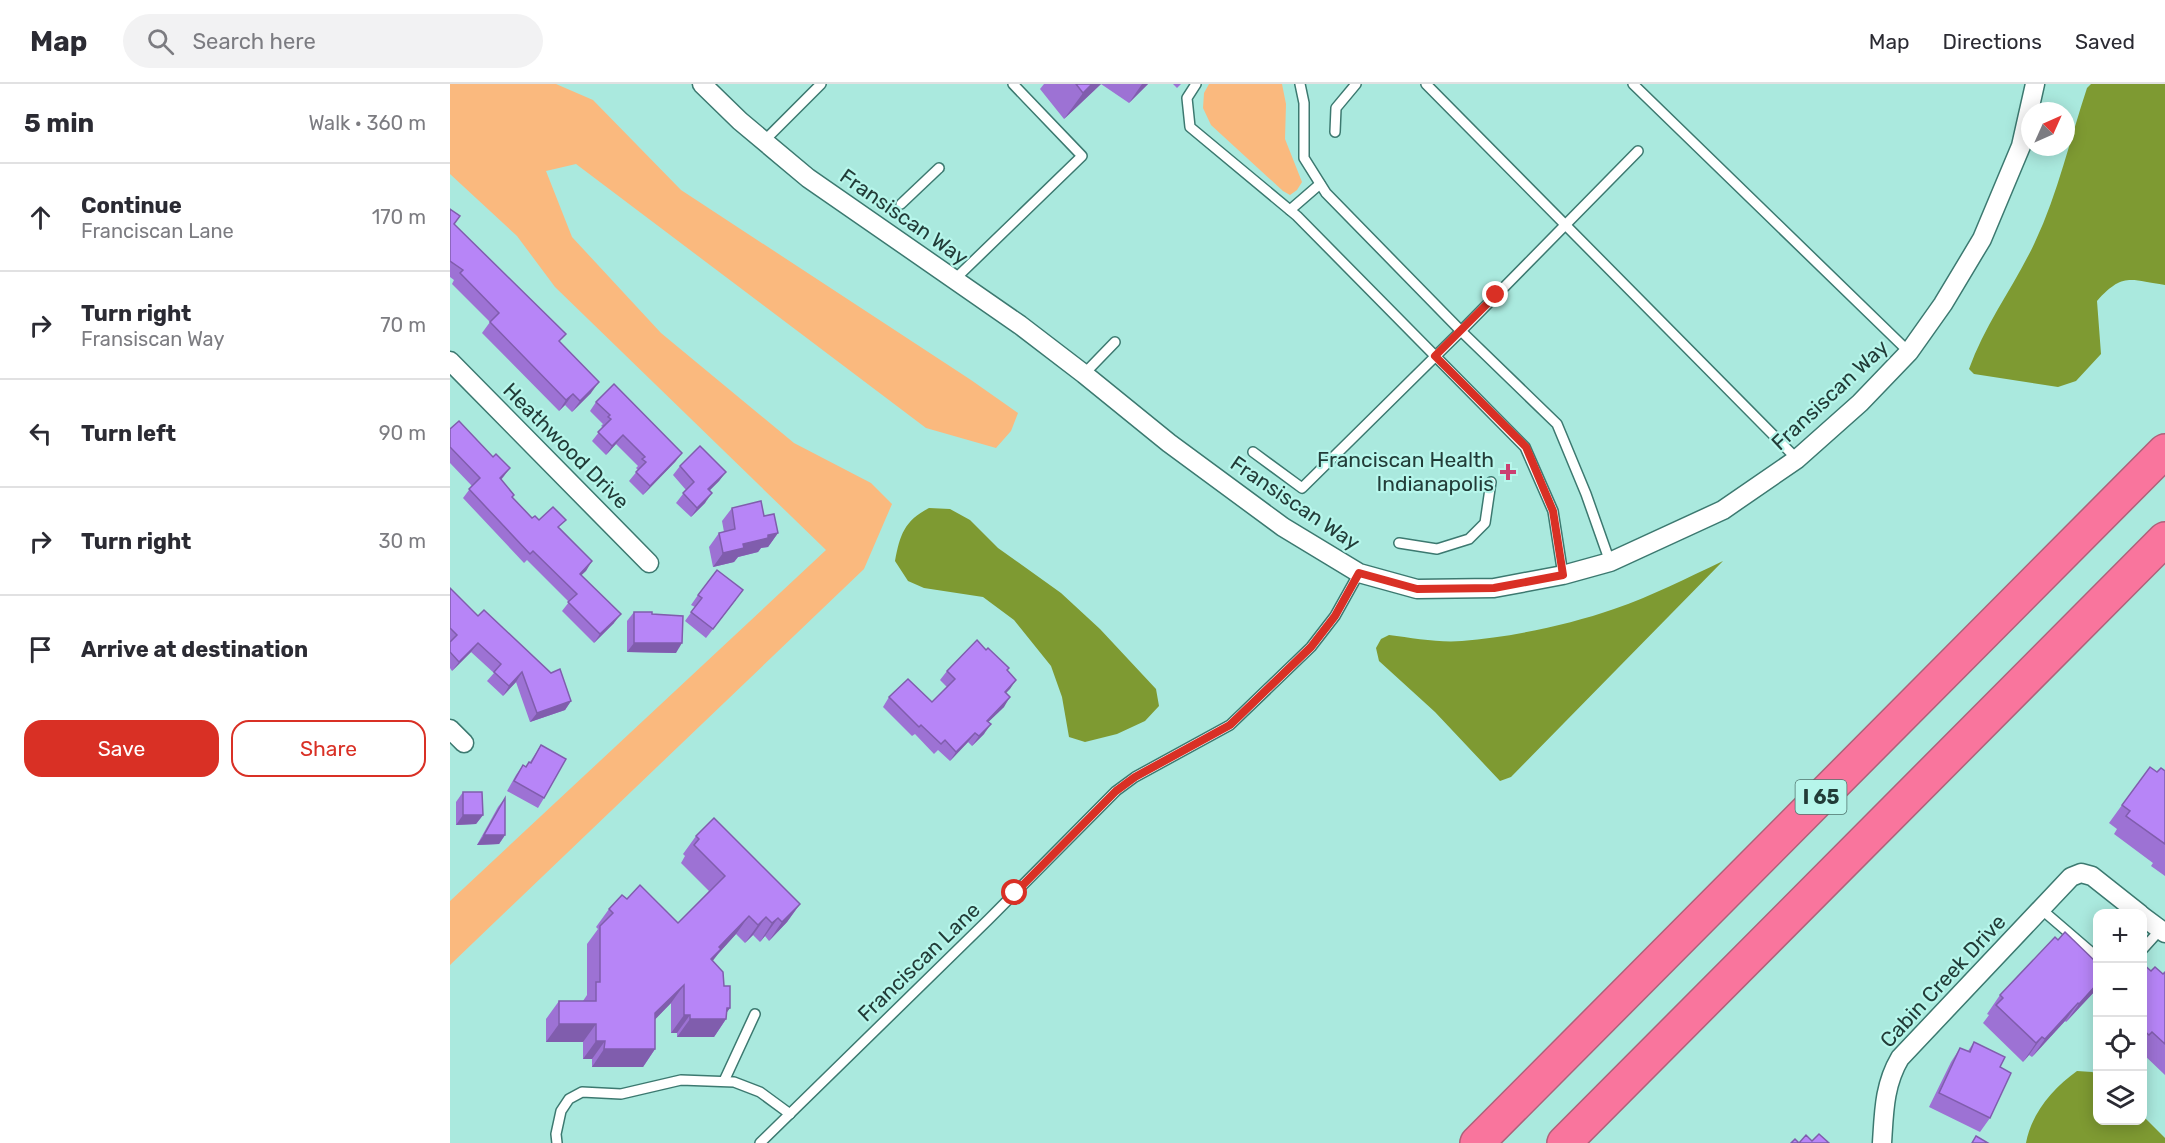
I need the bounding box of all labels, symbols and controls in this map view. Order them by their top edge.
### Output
search box [123,14,543,68]
text: Map [30,25,87,58]
icon: search [144,25,177,58]
text: Search here [192,28,316,55]
text: Map [1869,29,1910,54]
text: Directions [1943,29,2042,54]
text: Saved [2075,29,2135,54]
north arrow [2021,102,2075,156]
text: 5 min [24,108,94,139]
text: Walk · 360 m [309,111,426,135]
street label: Fransiscan Way [835,163,973,270]
text: Continue [81,192,182,219]
icon: ahead [24,201,57,234]
text: 170 m [372,205,426,229]
text: Franciscan Lane [81,219,234,243]
route end [1482,281,1508,307]
text: Turn right [81,300,191,327]
icon: right [24,309,57,342]
text: 70 m [380,313,426,337]
text: Fransiscan Way [81,327,224,351]
street label: Fransiscan Way [1766,334,1894,455]
street label: Heathwood Drive [498,377,635,514]
icon: left [24,417,57,450]
text: Turn left [81,420,176,447]
text: 90 m [379,421,426,445]
place label: Franciscan Health Indianapolis [1317,447,1494,496]
street label: Fransiscan Way [1226,450,1365,555]
marker: Franciscan Health Indianapolis [1499,463,1517,481]
icon: right [24,525,57,558]
text: Turn right [81,528,191,555]
text: 30 m [379,529,426,553]
icon: arrive [24,633,57,666]
text: Arrive at destination [81,636,308,663]
button: Save [24,720,219,777]
button: Share [231,720,426,777]
road number: I 65 [1796,780,1846,814]
route start [1001,879,1027,905]
street label: Franciscan Lane [852,897,985,1026]
street label: Cabin Creek Drive [1875,909,2011,1052]
map controls [2093,909,2147,1125]
button: + [2093,909,2147,963]
button: − [2093,963,2147,1017]
button: locate [2093,1017,2147,1071]
button: layers [2093,1071,2147,1125]

